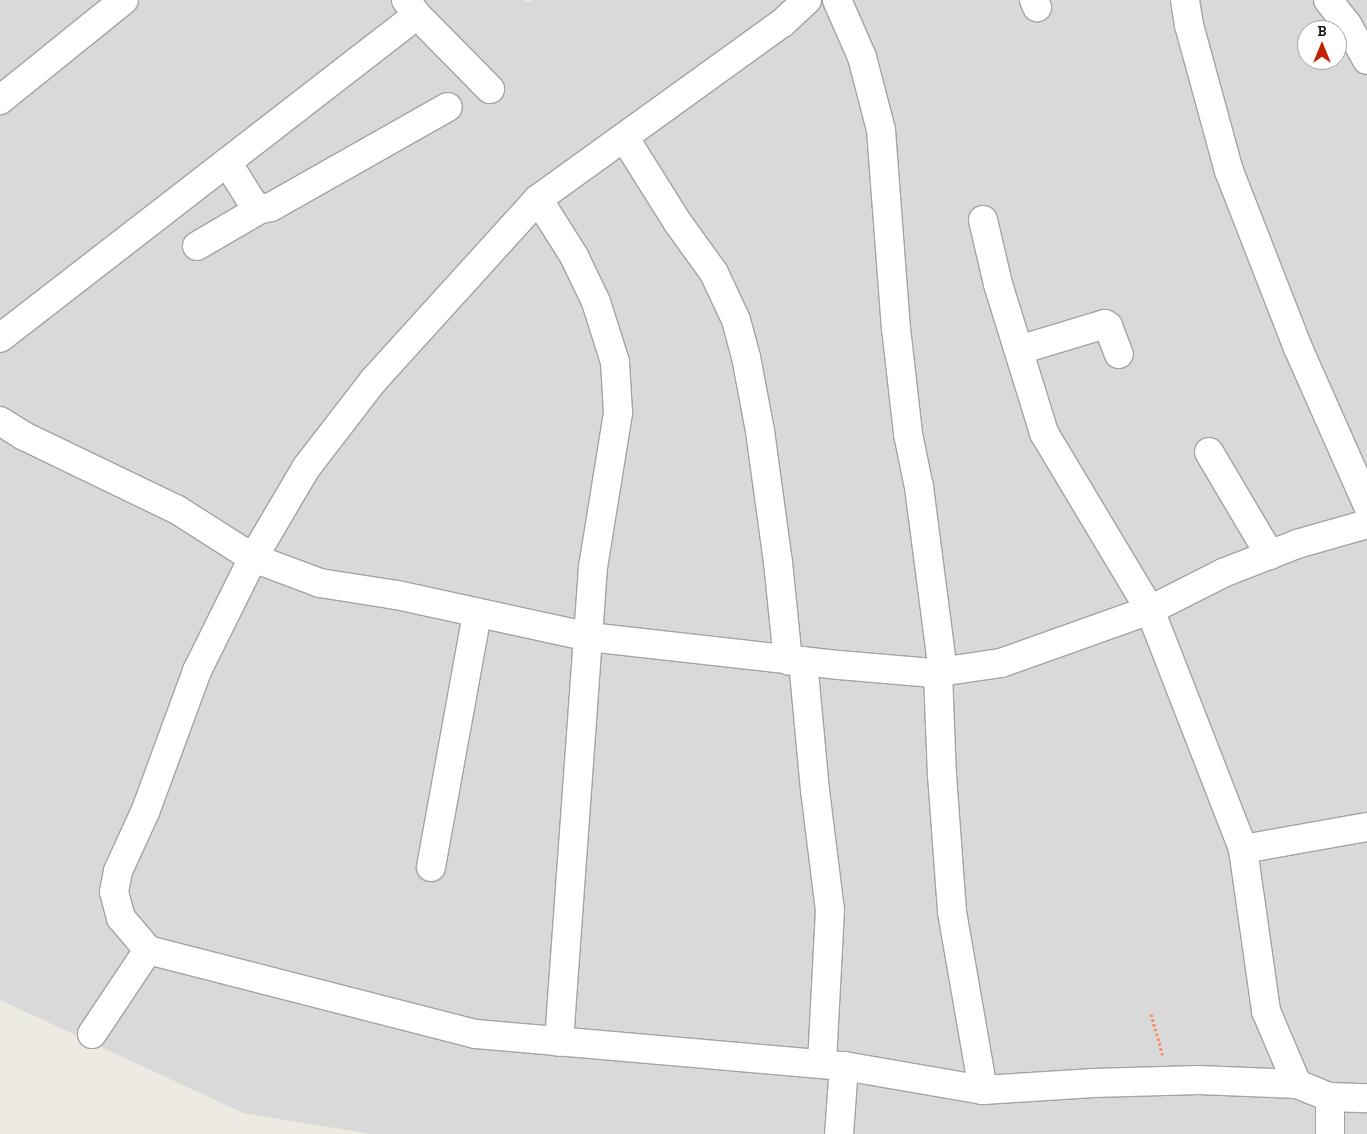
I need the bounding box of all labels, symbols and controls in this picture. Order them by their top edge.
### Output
north arrow [1297,20,1347,70]
text: B [1317,22,1327,40]

